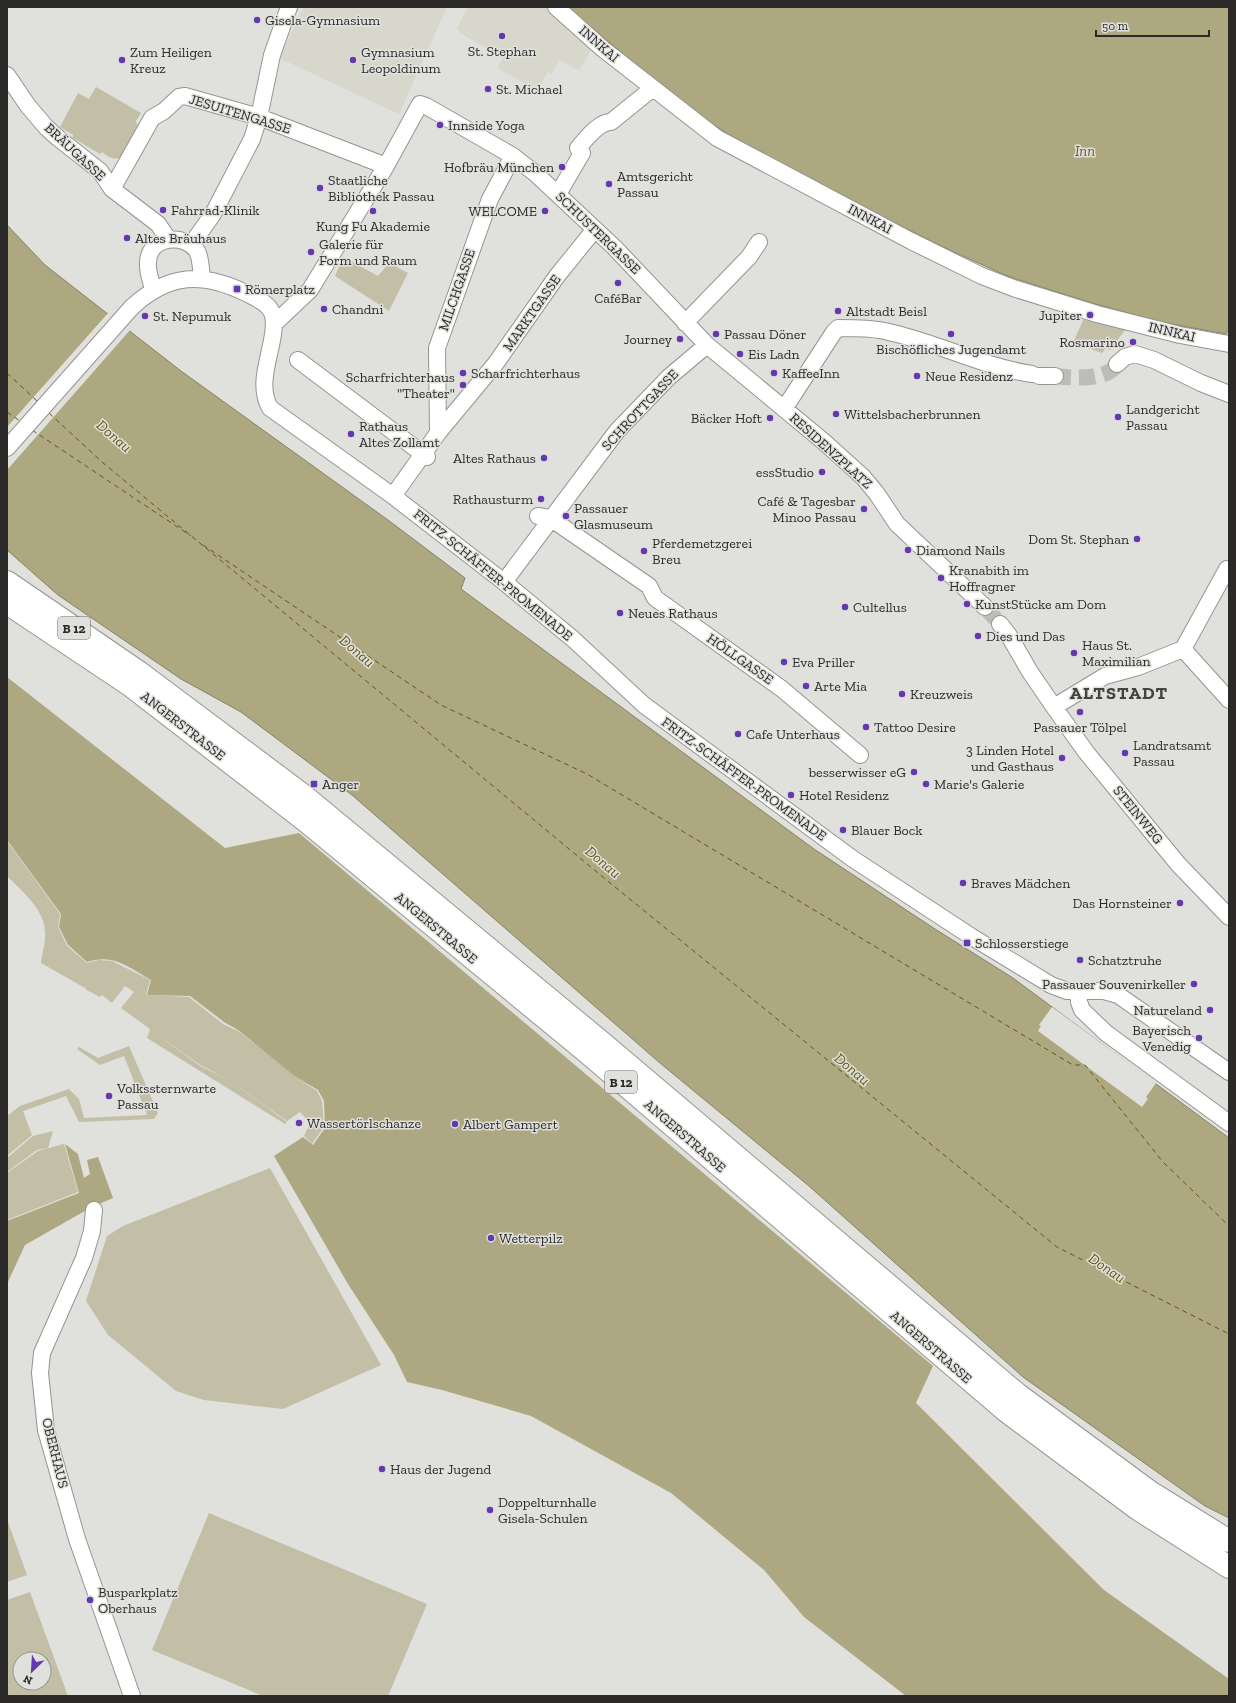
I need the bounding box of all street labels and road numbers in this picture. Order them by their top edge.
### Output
street label: INNKAI [575,22,623,66]
street label: JESUITENGASSE [187,90,293,138]
street label: BRÄUGASSE [41,119,109,185]
street label: SCHUSTERGASSE [552,188,644,278]
street label: INNKAI [845,200,895,238]
street label: MILCHGASSE [435,247,479,333]
street label: MARKTGASSE [499,271,565,355]
street label: INNKAI [1147,318,1197,346]
street label: SCHROTTGASSE [598,366,682,454]
street label: RESIDENZPLATZ [786,409,876,493]
street label: FRITZ-SCHÄFFER-PROMENADE [410,506,576,644]
road number: B 12 [58,617,90,639]
street label: HÖLLGASSE [703,630,777,688]
street label: ANGERSTRASSE [137,688,229,764]
street label: FRITZ-SCHÄFFER-PROMENADE [658,713,830,845]
street label: STEINWEG [1109,782,1167,848]
street label: ANGERSTRASSE [391,888,481,968]
road number: B 12 [605,1071,637,1093]
street label: ANGERSTRASSE [641,1096,729,1176]
street label: ANGERSTRASSE [887,1307,975,1387]
street label: OBERHAUS [38,1416,72,1490]

